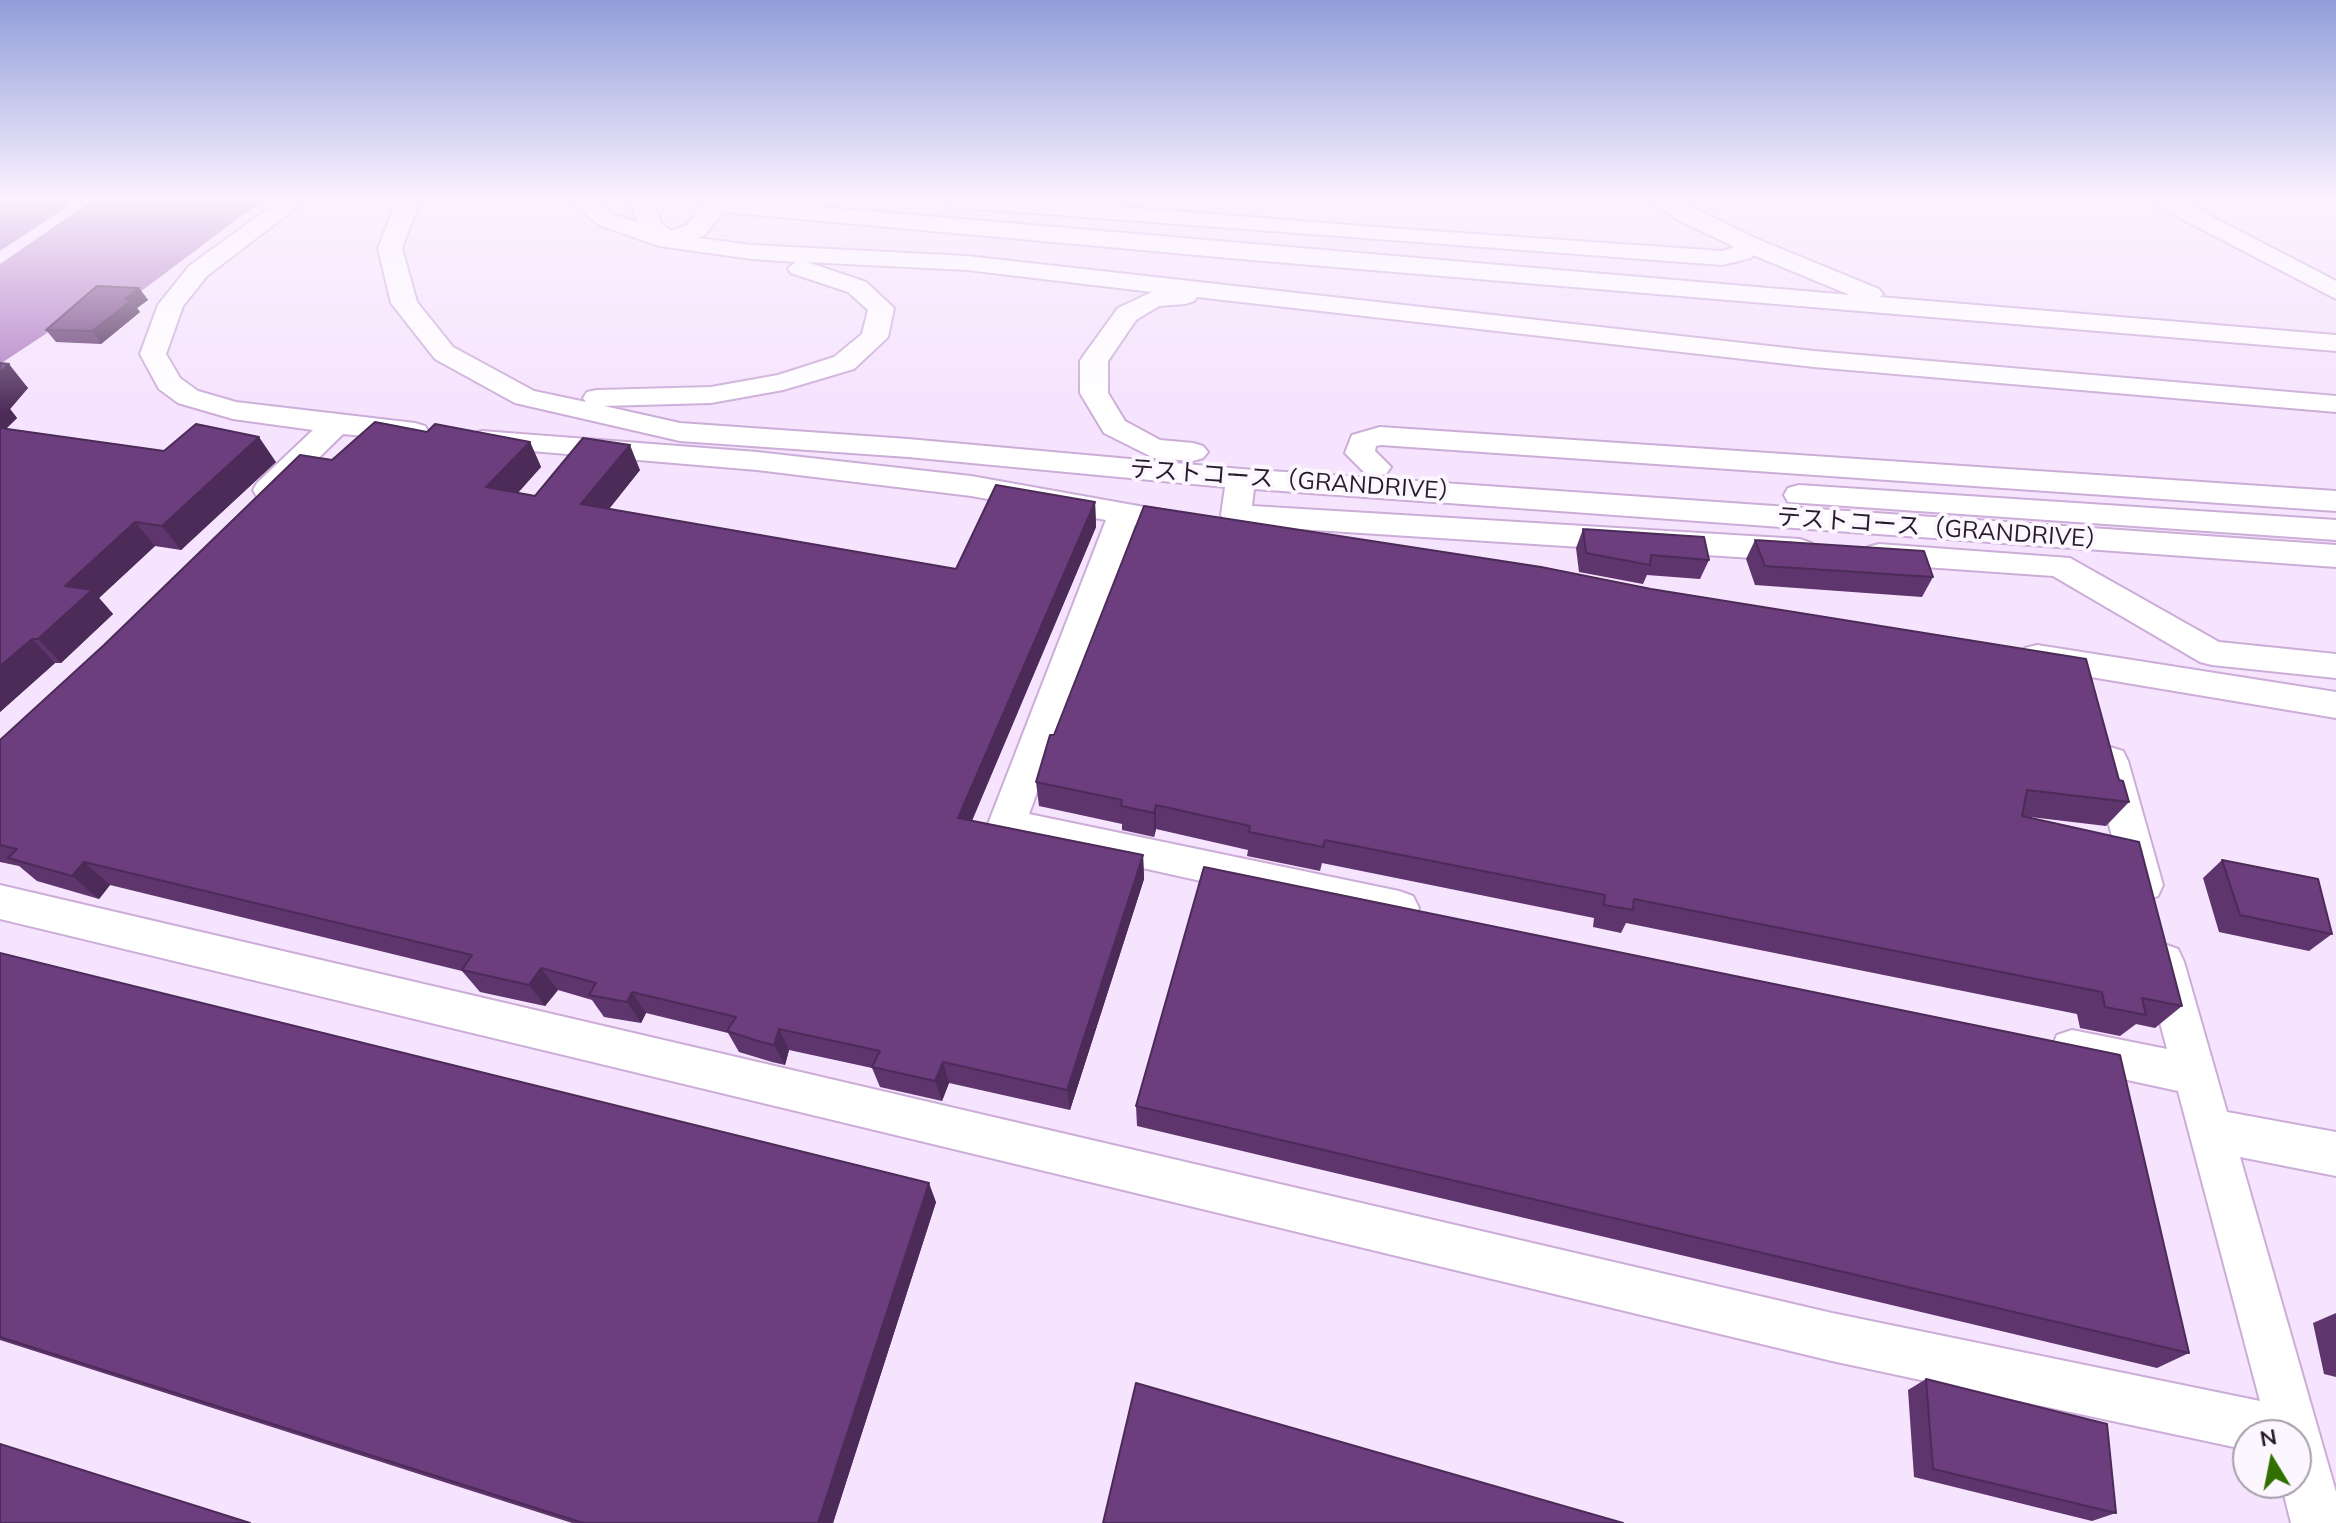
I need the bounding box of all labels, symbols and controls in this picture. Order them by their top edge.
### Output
street label: テストコース（GRANDRIVE） [1129,455,1463,507]
street label: テストコース（GRANDRIVE） [1776,503,2110,555]
north arrow [2232,1419,2312,1499]
text: N [2258,1422,2279,1453]

